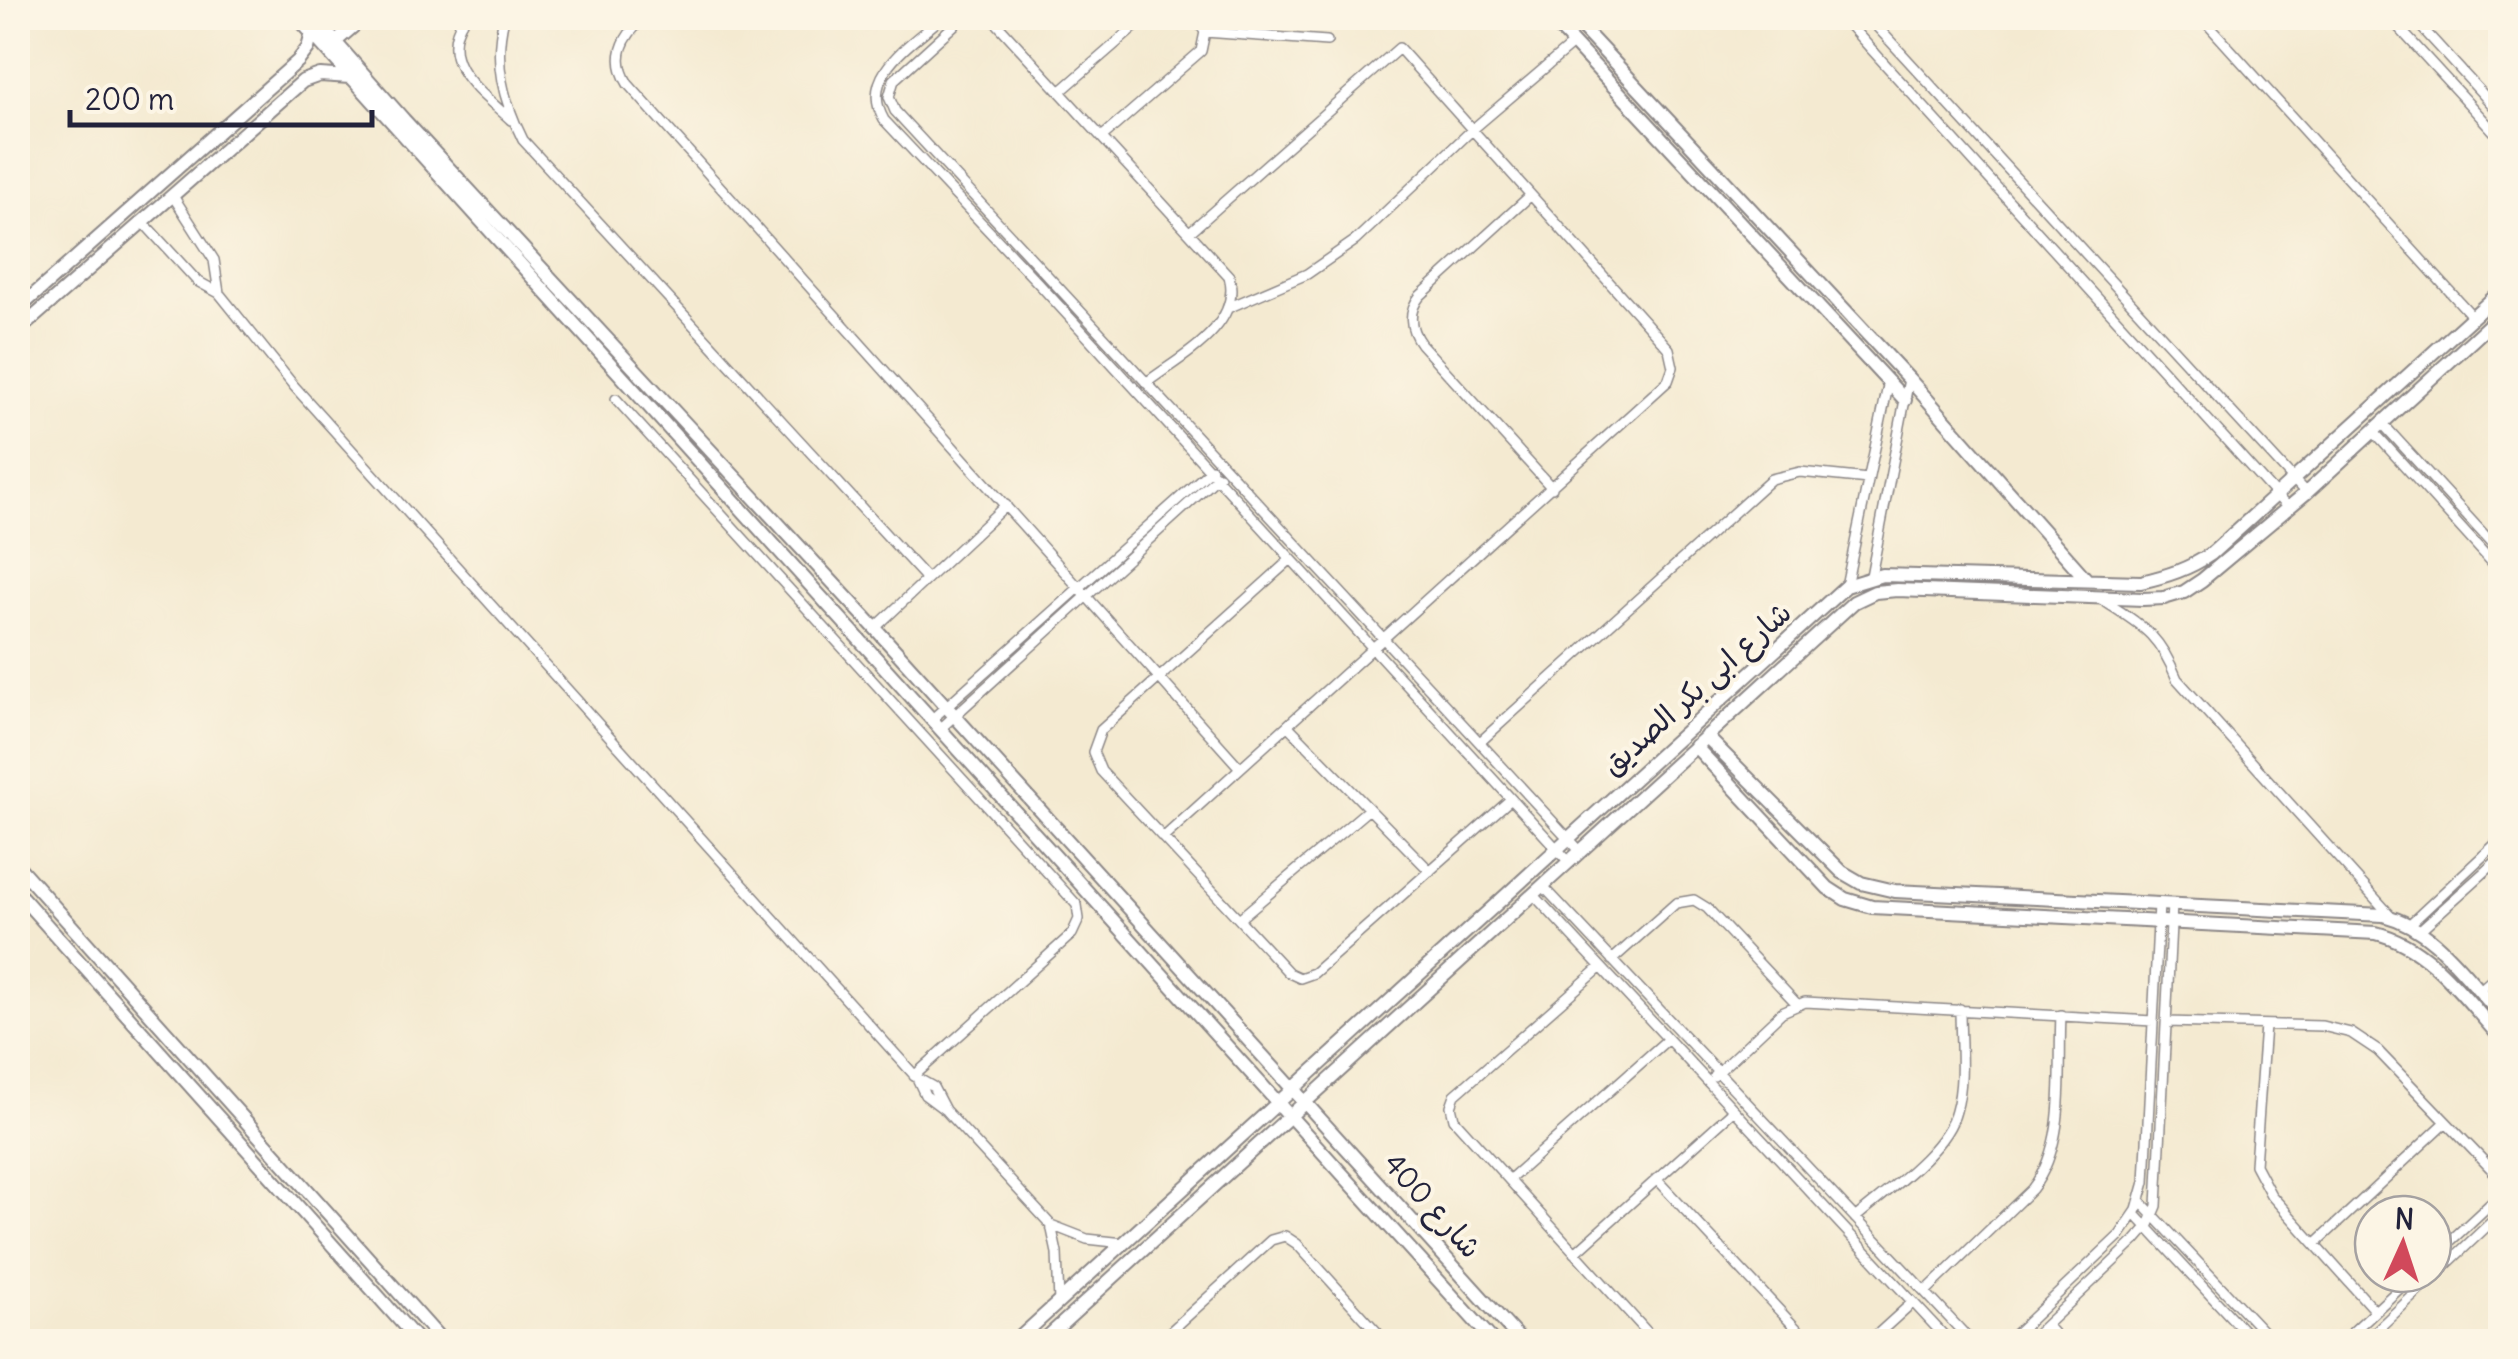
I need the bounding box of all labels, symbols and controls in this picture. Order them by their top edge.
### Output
scale bar [70,65,372,127]
text: 200 m [85,80,174,118]
street label: شارع ابى بكر الصديق [1593,593,1801,785]
street label: شارع 400 [1374,1144,1490,1268]
north arrow [2353,1194,2453,1294]
text: N [2394,1201,2415,1238]

